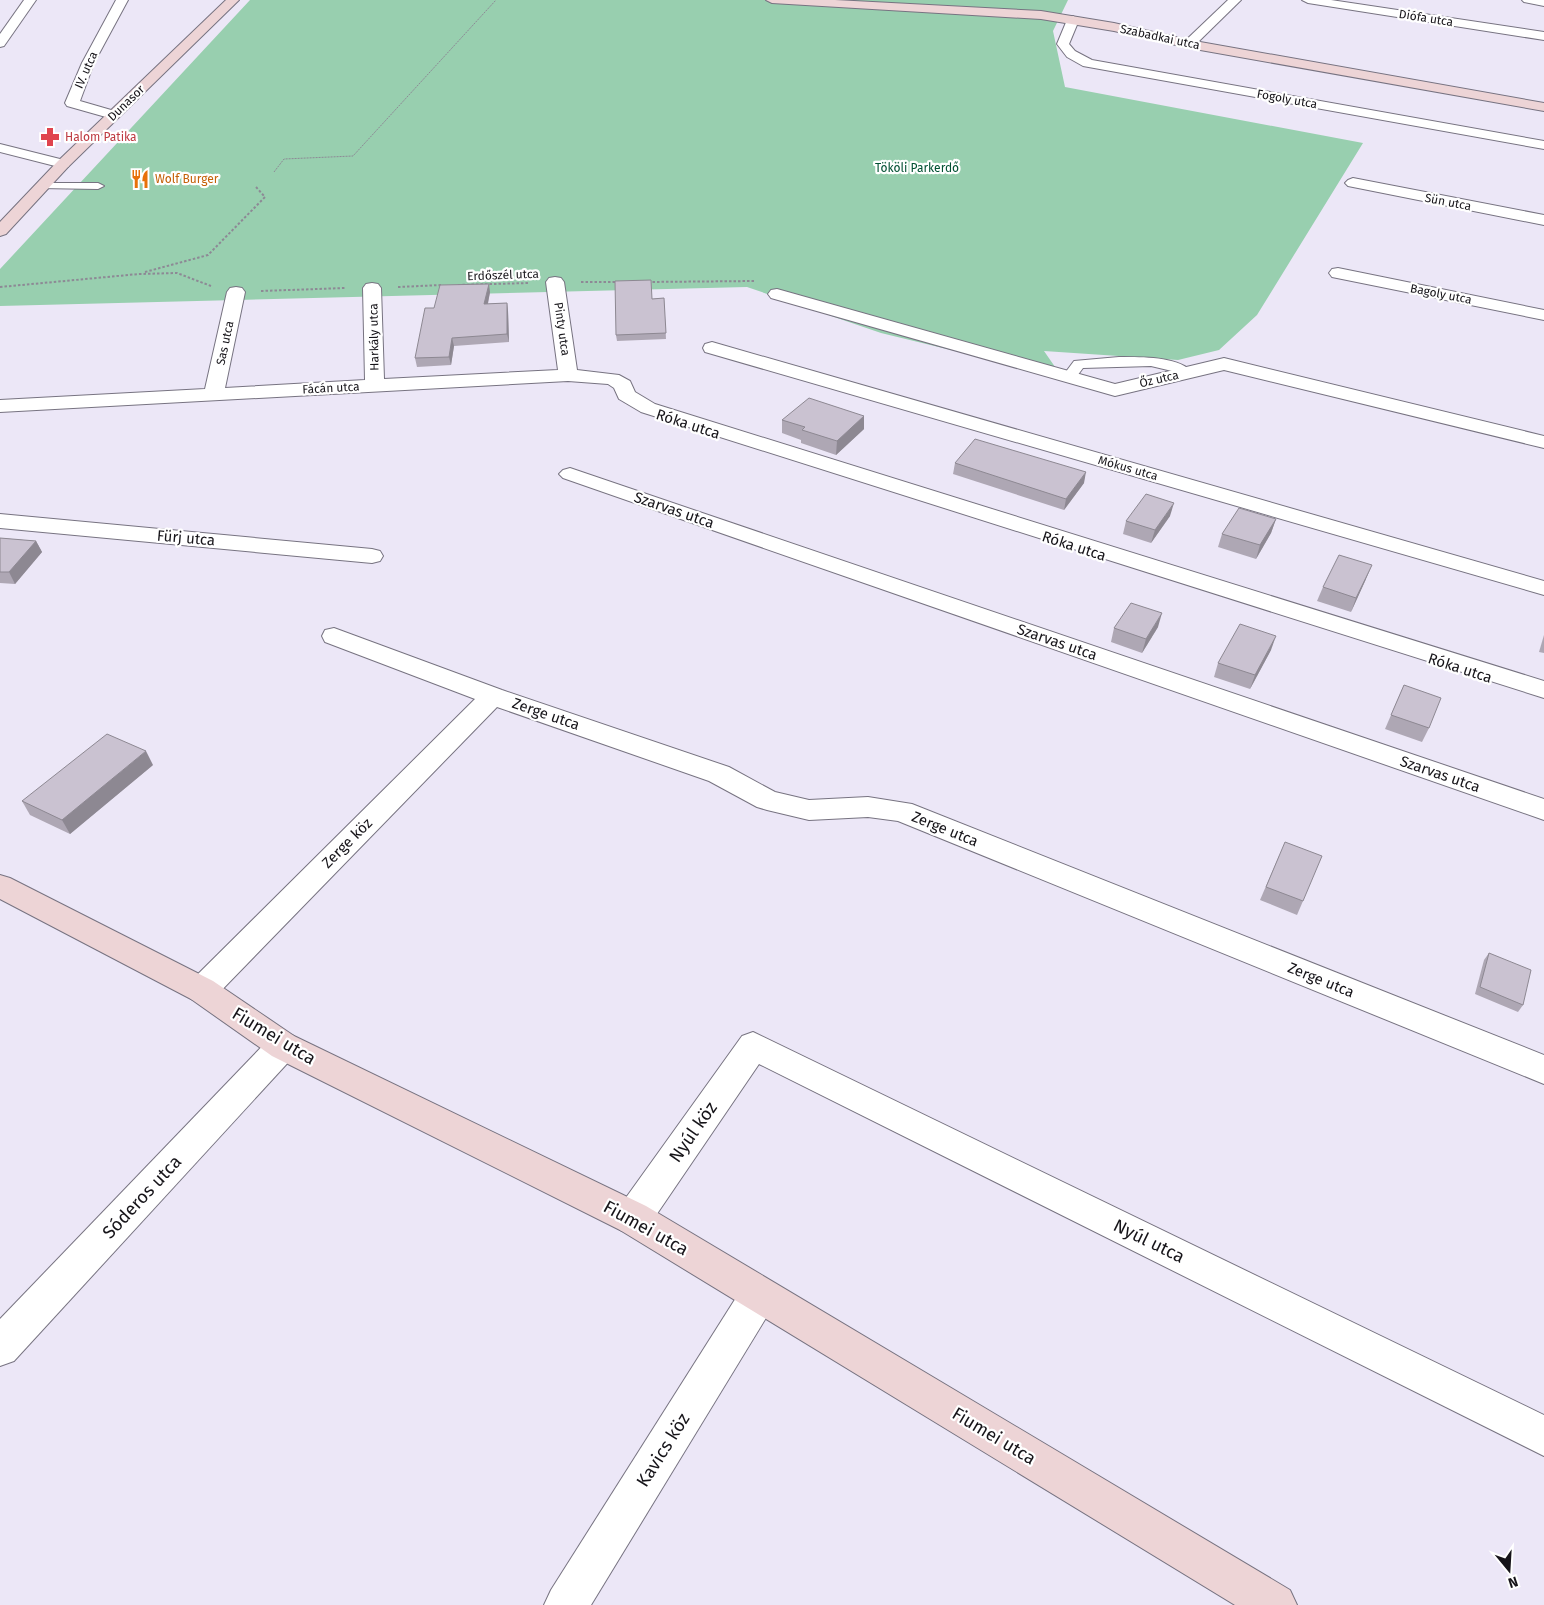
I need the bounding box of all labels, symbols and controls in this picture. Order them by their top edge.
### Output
street label: Diófa utca [1398,7,1454,29]
street label: Szabadkai utca [1119,22,1201,52]
street label: IV. utca [72,49,100,91]
street label: Dunasor [105,82,147,124]
street label: Fogoly utca [1256,87,1318,111]
pharmacy icon: Halom Patika [39,126,61,148]
place label: Halom Patika [65,130,137,144]
park label: Tököli Parkerdő [875,161,959,175]
restaurant icon: Wolf Burger [129,168,151,190]
place label: Wolf Burger [155,172,219,186]
street label: Sün utca [1424,191,1472,213]
street label: Erdőszél utca [467,267,539,283]
street label: Bagoly utca [1409,281,1473,307]
street label: Pinty utca [551,301,573,357]
street label: Harkály utca [366,303,382,371]
street label: Sas utca [213,320,237,366]
street label: Őz utca [1138,366,1180,390]
street label: Fácán utca [302,380,360,396]
street label: Róka utca [654,405,722,443]
street label: Mókus utca [1097,453,1159,483]
street label: Szarvas utca [632,488,716,532]
street label: Fürj utca [156,526,216,550]
street label: Róka utca [1040,527,1108,565]
street label: Szarvas utca [1015,620,1099,664]
street label: Róka utca [1426,649,1494,687]
street label: Zerge utca [510,694,582,734]
street label: Szarvas utca [1398,752,1482,796]
street label: Zerge utca [909,808,981,850]
street label: Zerge köz [318,814,376,872]
street label: Zerge utca [1285,959,1357,1001]
street label: Fiumei utca [228,1002,320,1070]
street label: Nyúl köz [664,1097,722,1167]
street label: Sóderos utca [98,1151,186,1243]
street label: Fiumei utca [600,1196,692,1260]
street label: Nyúl utca [1110,1214,1188,1268]
street label: Fiumei utca [948,1402,1040,1470]
street label: Kavics köz [632,1409,694,1491]
north arrow [1484,1545,1534,1595]
text: N [1506,1572,1520,1591]

